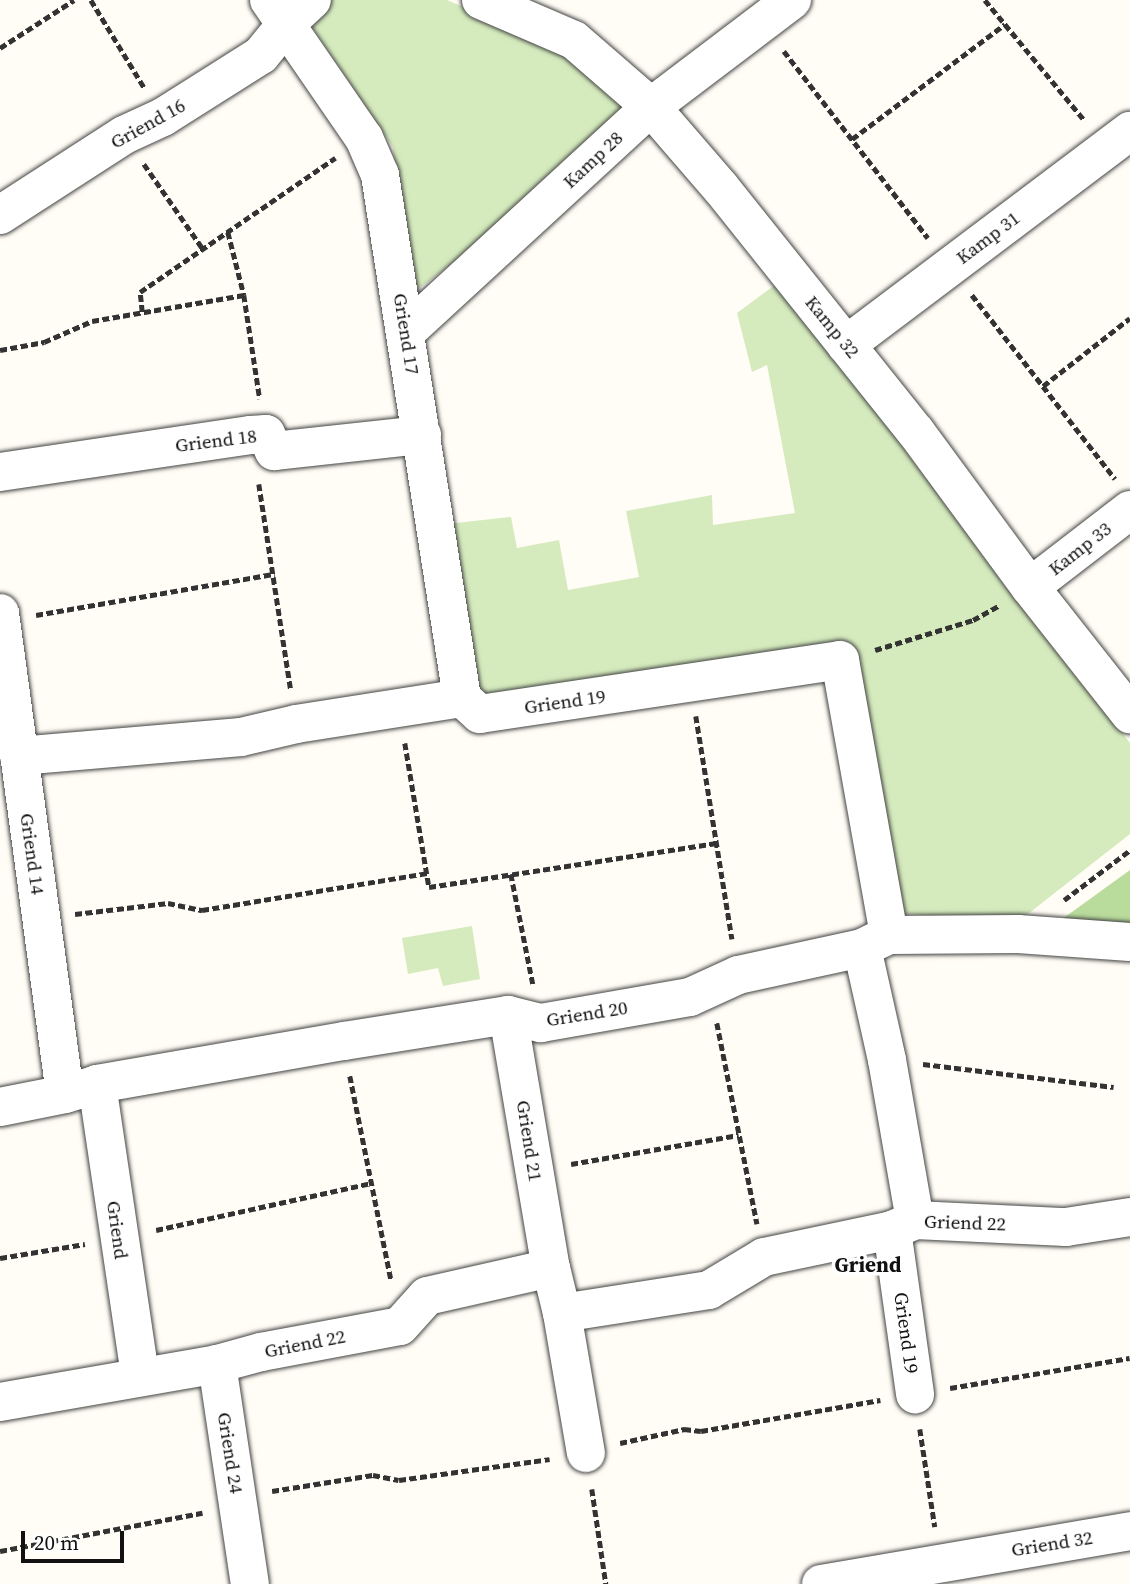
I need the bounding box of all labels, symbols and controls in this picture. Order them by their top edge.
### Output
street label: Griend 16 [107,94,189,154]
street label: Kamp 28 [558,127,628,193]
street label: Kamp 31 [952,207,1024,269]
street label: Kamp 32 [800,291,864,363]
street label: Griend 17 [388,292,424,376]
street label: Griend 18 [174,425,258,457]
street label: Kamp 33 [1044,517,1116,581]
street label: Griend 19 [523,685,607,719]
street label: Griend 14 [15,812,49,896]
street label: Griend 20 [545,996,629,1032]
street label: Griend 21 [511,1099,547,1183]
street label: Griend [102,1199,132,1261]
street label: Griend 22 [924,1210,1006,1236]
district label: Griend [835,1252,901,1278]
street label: Griend 19 [889,1291,923,1375]
street label: Griend 22 [263,1325,347,1363]
street label: Griend 24 [212,1411,248,1495]
scale bar [24,1518,128,1562]
street label: Griend 32 [1010,1526,1094,1562]
text: 20 m [34,1528,79,1557]

